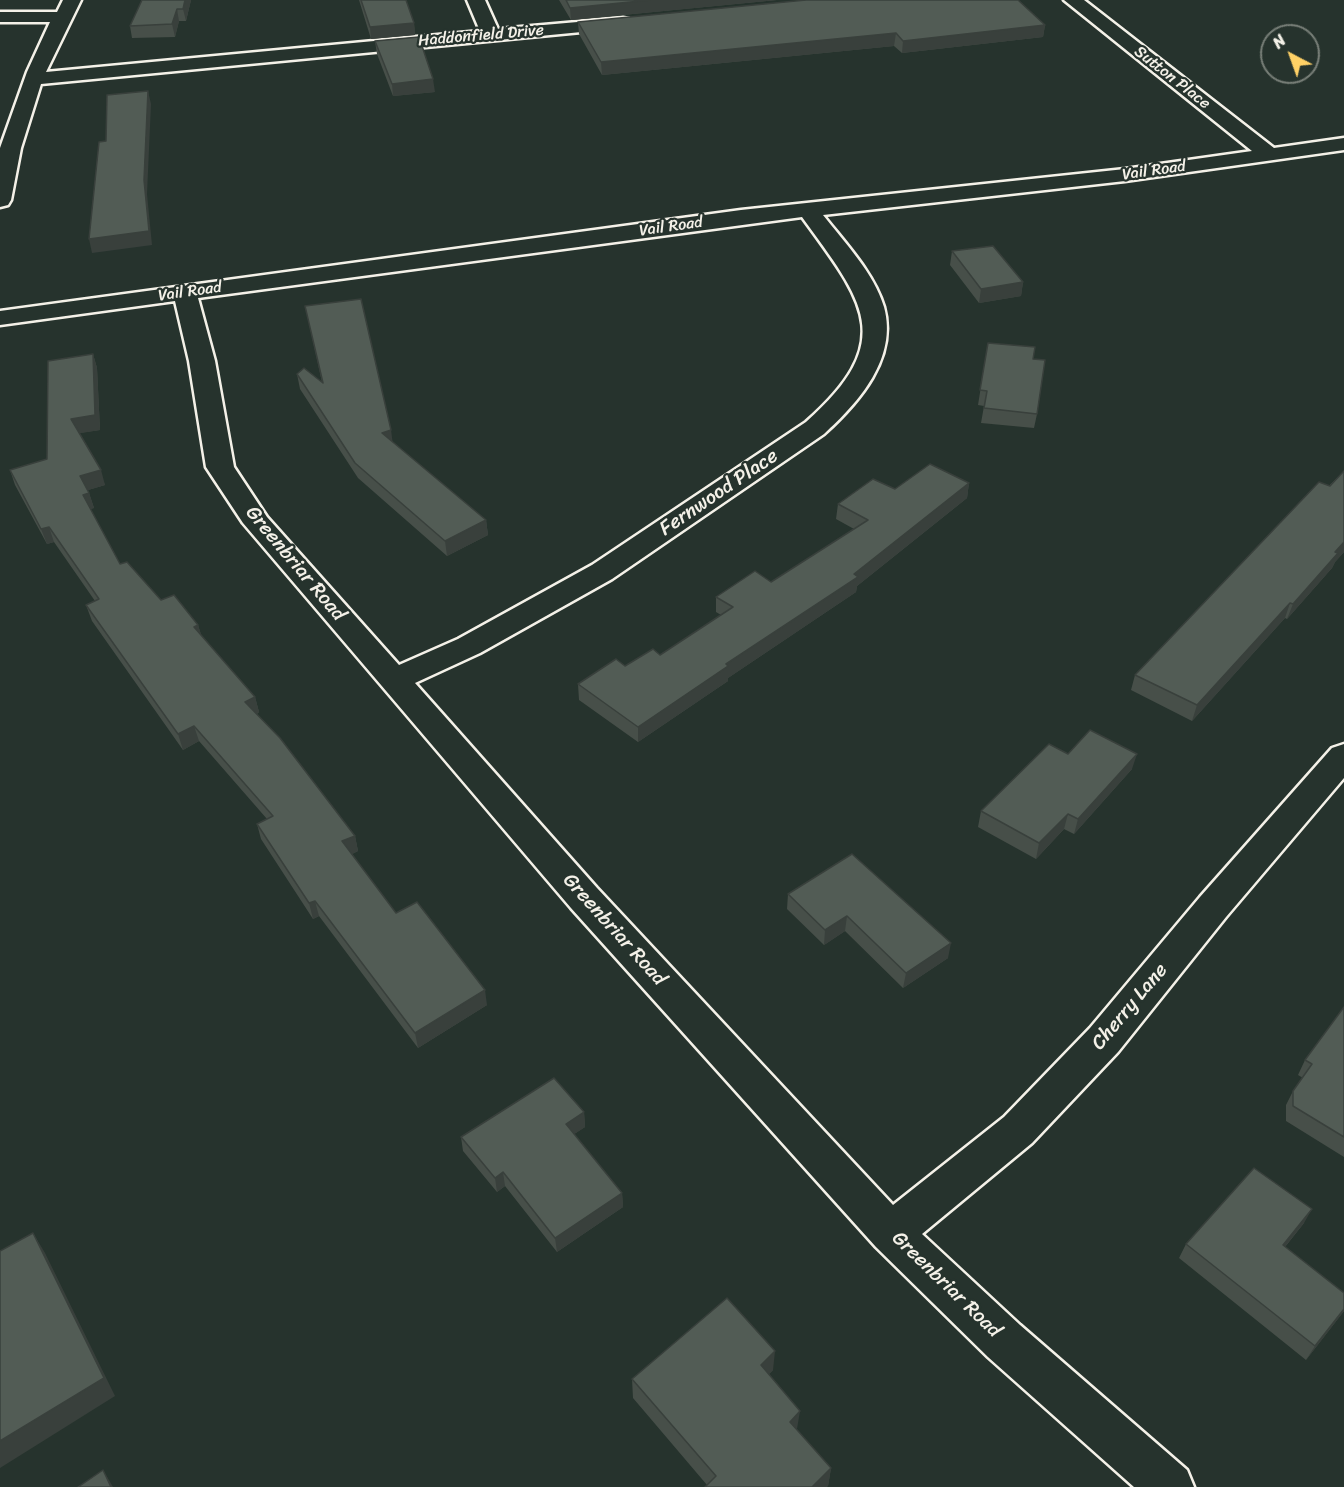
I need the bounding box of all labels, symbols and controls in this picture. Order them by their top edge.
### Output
street label: Haddonfield Drive [417,21,545,51]
north arrow [1260,24,1320,84]
text: N [1265,27,1293,56]
street label: Sutton Place [1130,42,1214,114]
street label: Vail Road [1121,157,1187,185]
street label: Vail Road [638,213,704,241]
street label: Vail Road [157,278,223,306]
street label: Fernwood Place [655,444,783,542]
street label: Greenbriar Road [240,502,350,626]
street label: Greenbriar Road [557,869,671,991]
street label: Cherry Lane [1087,959,1173,1055]
street label: Greenbriar Road [886,1227,1006,1343]

